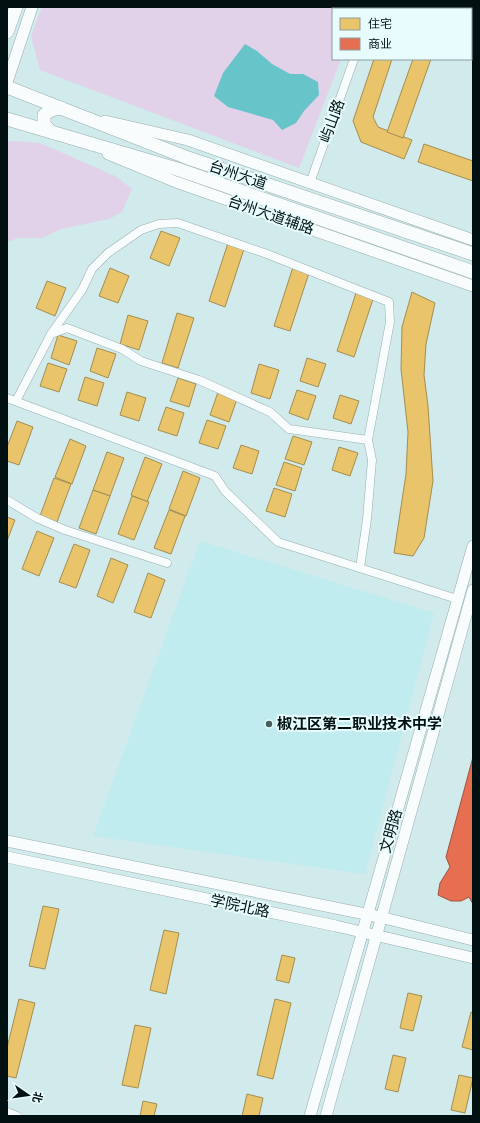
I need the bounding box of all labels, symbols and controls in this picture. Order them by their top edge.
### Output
legend [332,8,472,60]
text: 住宅 [368,17,392,31]
text: 商业 [368,37,392,51]
street label: 屿山路 [316,97,348,145]
street label: 台州大道 [207,157,269,193]
street label: 台州大道辅路 [226,192,316,238]
place label: 椒江区第二职业技术中学 [277,715,442,733]
marker: 椒江区第二职业技术中学 [264,719,274,729]
street label: 文明路 [376,807,406,855]
street label: 学院北路 [209,891,271,921]
north arrow [8,1075,48,1115]
text: 北 [30,1090,45,1104]

